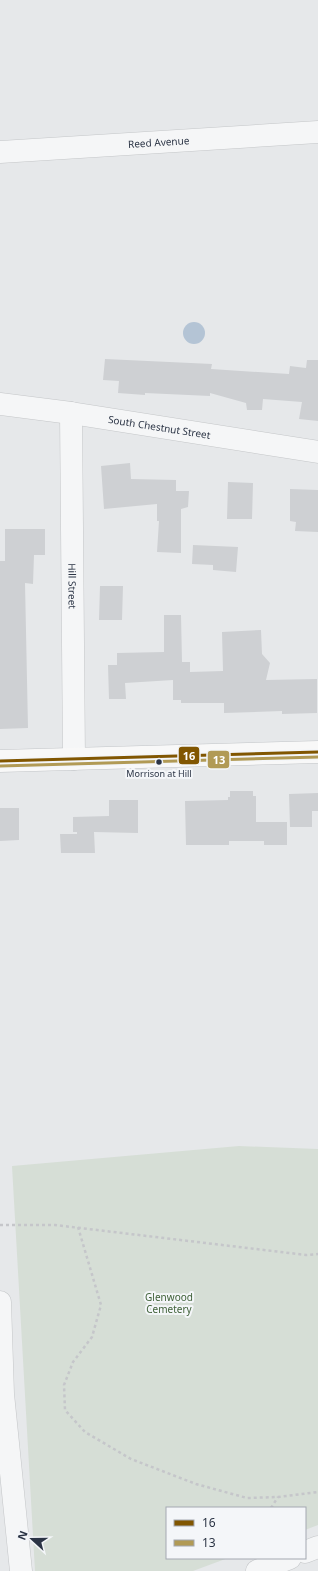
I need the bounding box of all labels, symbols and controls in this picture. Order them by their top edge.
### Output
street label: Reed Avenue [128,133,190,151]
street label: South Chestnut Street [107,412,212,442]
street label: Hill Street [65,563,80,609]
line badge: 16 [178,746,200,765]
text: 16 [183,748,195,763]
line badge: 13 [207,750,230,769]
text: 13 [213,752,225,767]
marker: Morrison at Hill [154,757,164,767]
place label: Morrison at Hill [126,767,192,780]
park label: Glenwood Cemetery [145,1290,193,1316]
legend [166,1507,306,1559]
text: 16 [202,1514,216,1531]
north arrow [12,1519,52,1559]
text: N [14,1528,31,1542]
text: 13 [202,1534,216,1551]

